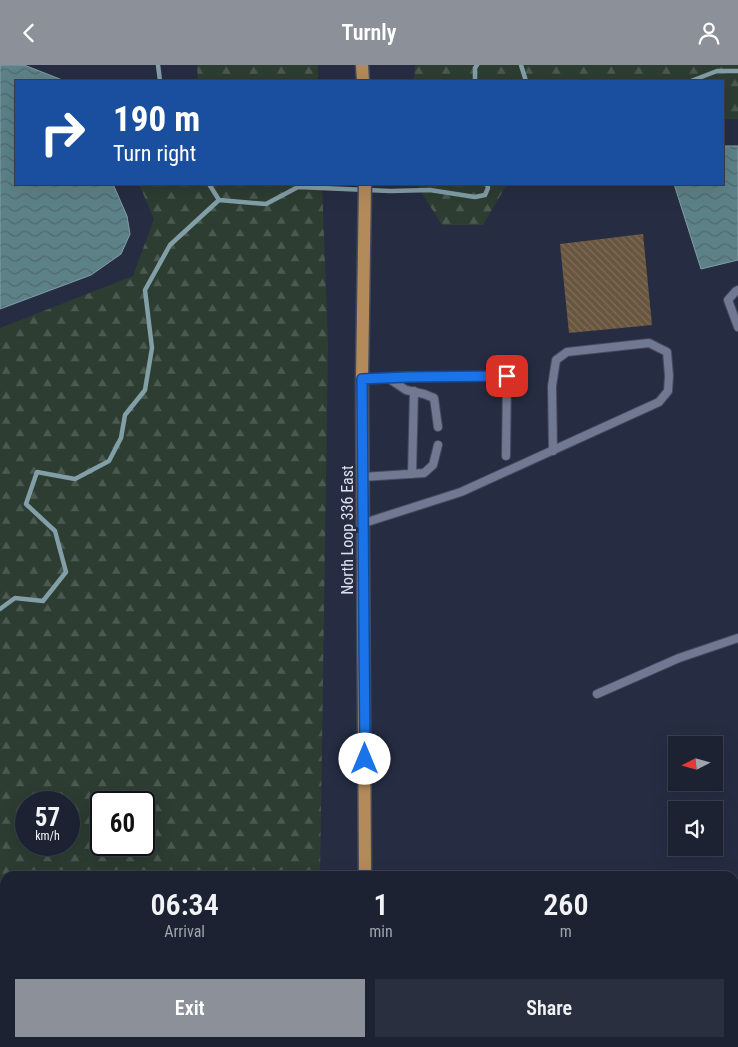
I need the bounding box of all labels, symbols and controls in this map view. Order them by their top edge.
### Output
icon: back [15,19,43,47]
icon: person [695,19,723,47]
text: Turnly [342,20,396,45]
text: 190 m [113,99,200,140]
icon: right [30,100,95,165]
text: Turn right [113,141,196,166]
pin [486,355,528,397]
icon: arrive [493,362,521,390]
street label: North Loop 336 East [338,465,357,595]
position arrow [338,732,390,784]
north arrow [668,736,722,791]
map controls [668,736,723,856]
speed limit sign: 60 [90,791,155,856]
button: sound [668,801,723,856]
text: 57 [35,803,60,832]
text: km/h [35,829,60,843]
text: 06:34 [150,887,219,922]
text: 1 [373,887,389,922]
text: 260 [543,887,588,922]
text: Arrival [164,922,205,941]
text: min [369,922,393,941]
text: m [560,922,572,941]
button: Exit [15,979,365,1037]
button: Share [375,979,724,1037]

